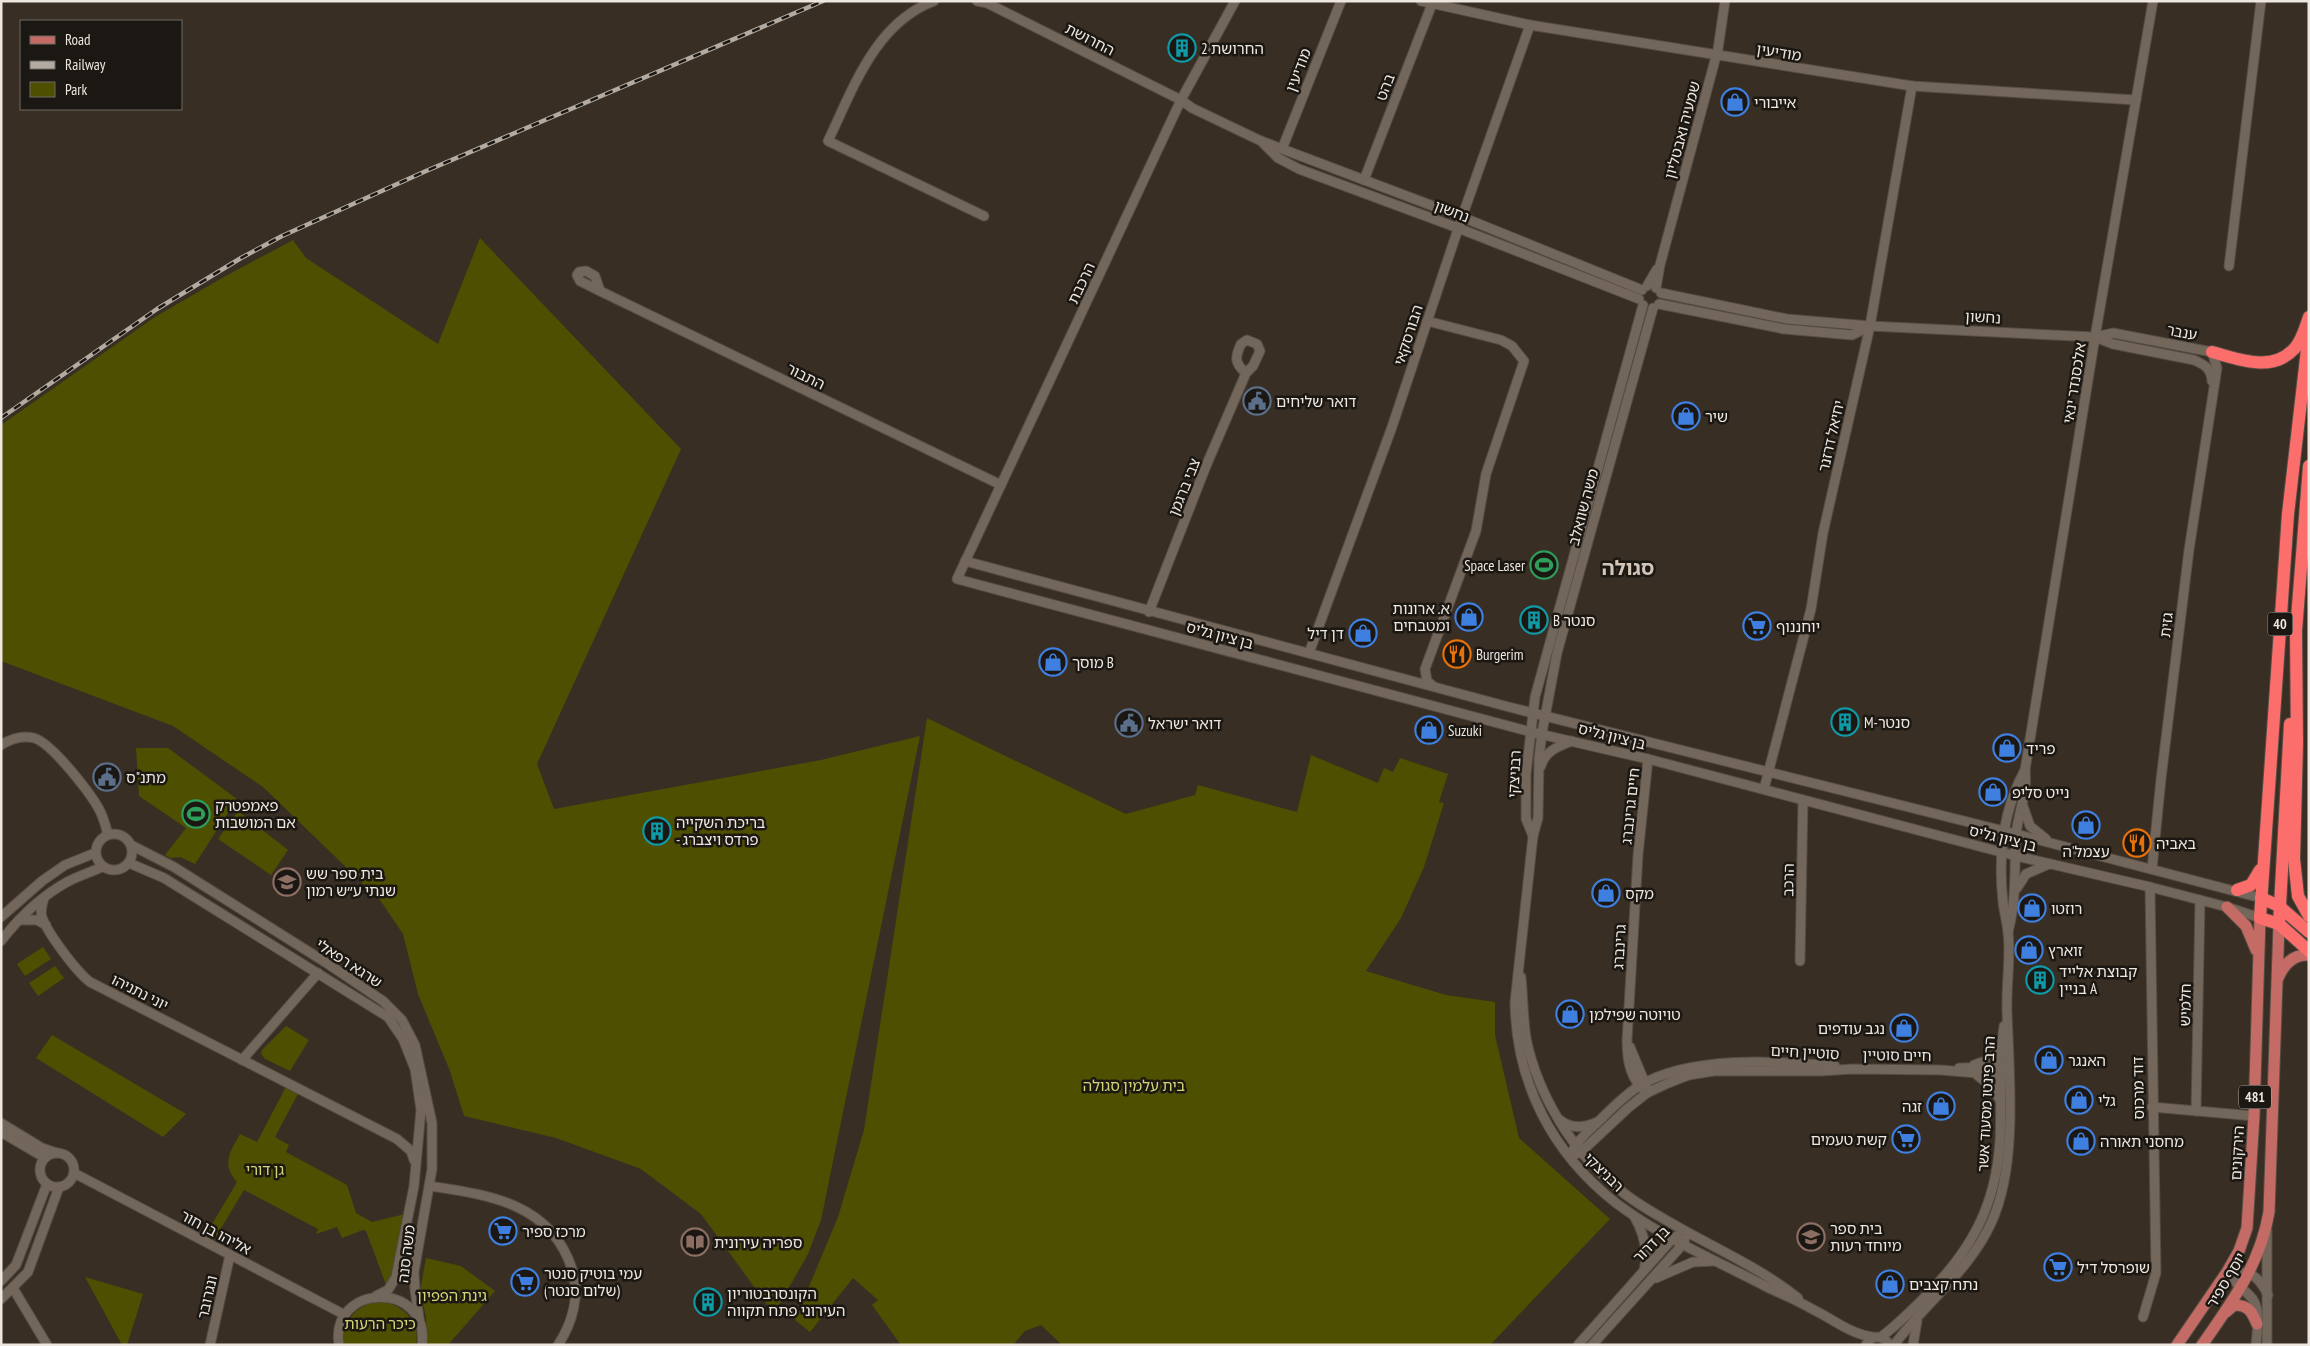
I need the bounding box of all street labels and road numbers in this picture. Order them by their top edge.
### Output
street label: החרושת [1062,19,1118,59]
street label: מודיעין [1755,39,1803,65]
street label: מודיעין [1281,45,1315,95]
street label: בהט [1371,70,1399,103]
street label: שמעיה ואבטליון [1660,79,1704,181]
street label: נחשון [1432,196,1472,226]
street label: הרכבת [1063,259,1099,307]
street label: הבורסקאי [1389,302,1427,368]
street label: נחשון [1965,307,2001,327]
street label: ענבר [2165,320,2199,344]
street label: אלכסנדר ינאי [2058,341,2090,425]
street label: התבור [784,359,828,393]
street label: יחיאל דרזנר [1814,398,1848,474]
street label: צבי ברגמן [1164,455,1204,519]
street label: משה שוואלב [1564,466,1602,547]
street label: גזית [2155,611,2177,639]
road number: 40 [2268,612,2292,636]
street label: בן ציון גליס [1184,617,1256,653]
street label: בן ציון גליס [1576,718,1648,754]
street label: רבניצקי [1503,750,1525,798]
street label: חיים גרינברג [1617,767,1643,845]
street label: בן ציון גליס [1967,820,2039,856]
street label: הרכב [1778,863,1798,897]
street label: גרינברג [1608,924,1630,970]
street label: שרגא רפאלי [312,935,386,991]
street label: יוני נתניהו [108,970,172,1014]
street label: חלמיש [2175,983,2195,1027]
street label: הרב פינטו מסעוד אשר [1973,1035,1999,1173]
street label: סוטיין חיים [1770,1041,1840,1063]
street label: חיים סוטיין [1862,1045,1932,1065]
street label: דוד מרכוס [2128,1056,2148,1120]
road number: 481 [2239,1086,2271,1108]
street label: הירקונים [2226,1125,2248,1181]
street label: רבניצקי [1580,1149,1628,1195]
street label: אליהו בן חור [177,1205,255,1259]
street label: בן דרור [1629,1221,1674,1266]
street label: משה סנה [393,1224,419,1284]
street label: יוסף ספיר [2202,1249,2250,1311]
street label: ונגרובר [193,1273,221,1321]

